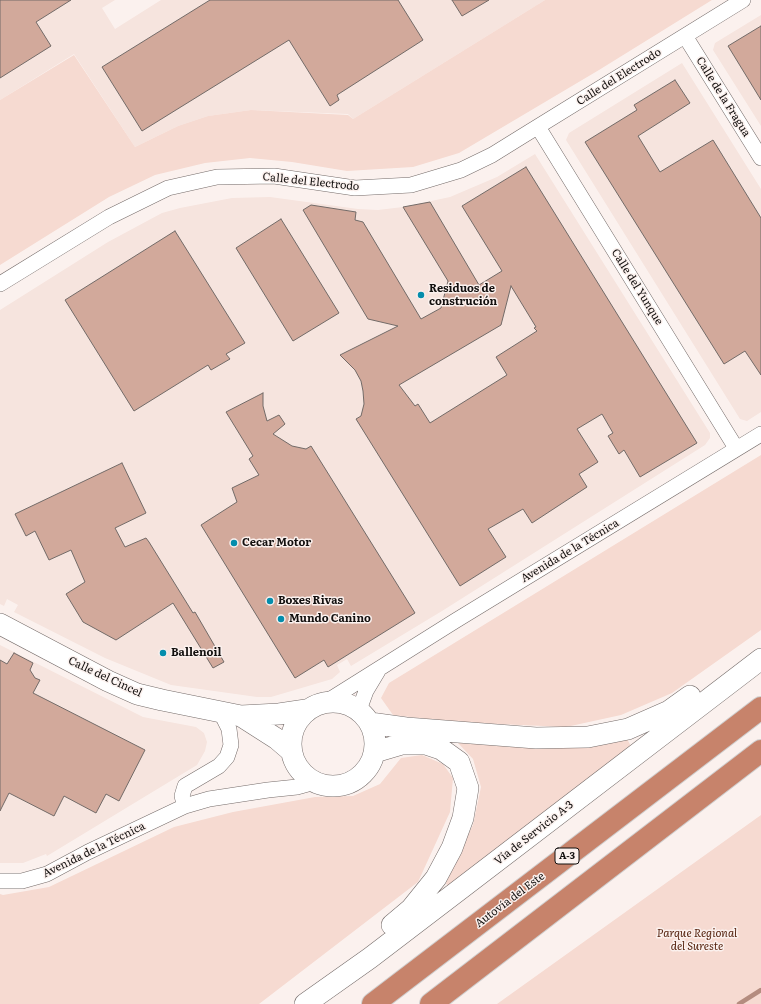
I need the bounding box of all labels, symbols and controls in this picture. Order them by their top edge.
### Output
street label: Calle del Electrodo [574,46,664,108]
street label: Calle de la Fragua [693,55,753,139]
street label: Calle del Electrodo [262,170,360,194]
street label: Calle del Yunque [608,247,666,327]
place label: Residuos de construción [429,282,497,308]
marker: Residuos de construción [416,290,426,300]
street label: Avenida de la Técnica [519,517,621,585]
place label: Cecar Motor [242,536,311,550]
marker: Cecar Motor [229,538,239,548]
place label: Boxes Rivas [278,594,343,608]
marker: Boxes Rivas [265,596,275,606]
place label: Mundo Canino [289,612,371,626]
marker: Mundo Canino [276,614,286,624]
place label: Ballenoil [171,646,221,660]
marker: Ballenoil [158,648,168,658]
street label: Calle del Cincel [66,654,144,700]
street label: Vía de Servicio A-3 [492,798,576,868]
street label: Avenida de la Técnica [41,820,147,880]
road number: A-3 [555,848,579,864]
street label: Autovía del Este [473,870,547,930]
park label: Parque Regional del Sureste [657,927,737,953]

